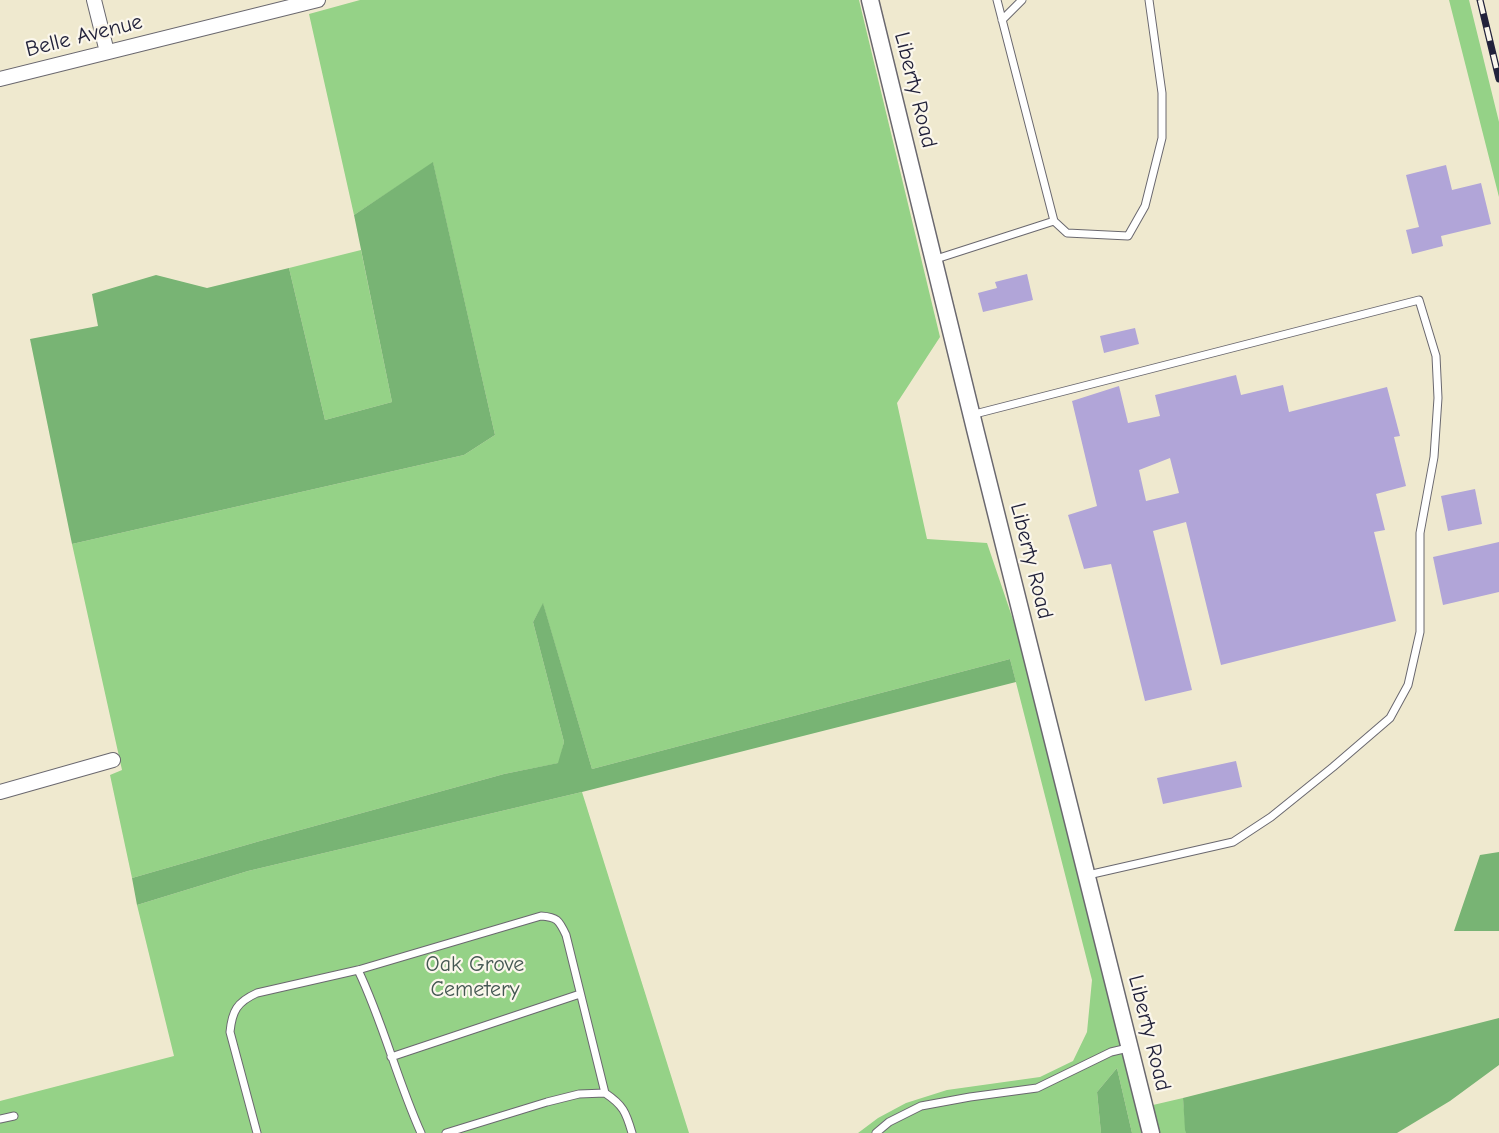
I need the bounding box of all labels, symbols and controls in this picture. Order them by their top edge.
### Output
street label: Belle Avenue [23,9,145,63]
street label: Liberty Road [888,29,942,151]
street label: Liberty Road [1004,500,1058,622]
park label: Oak Grove Cemetery [426,952,524,1004]
street label: Liberty Road [1122,972,1176,1094]

